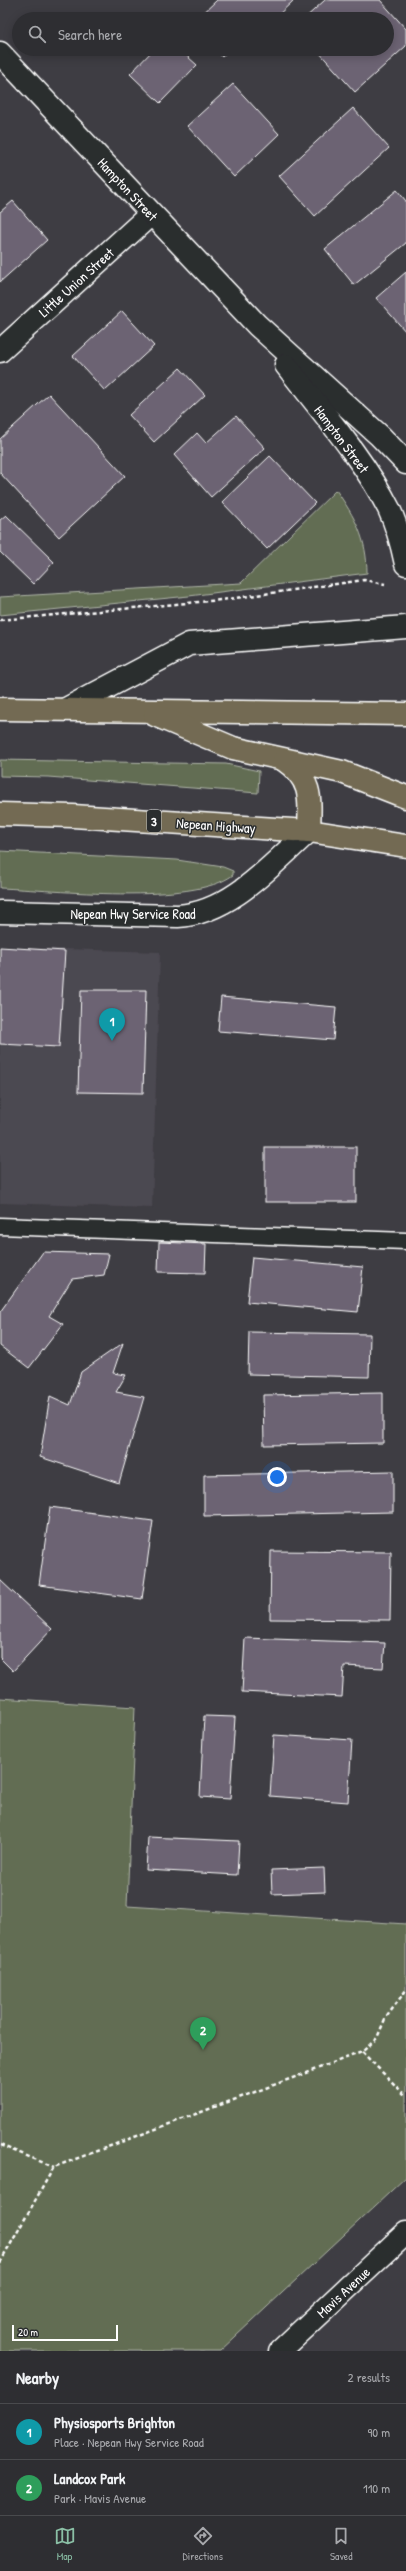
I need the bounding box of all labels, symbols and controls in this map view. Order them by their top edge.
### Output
search box [12,12,394,56]
icon: search [26,23,48,45]
text: Search here [58,24,122,45]
street label: Hampton Street [93,153,162,226]
street label: Little Union Street [34,243,118,321]
street label: Hampton Street [309,401,374,477]
road number: 3 [147,810,161,832]
street label: Nepean Highway [176,813,256,838]
street label: Nepean Hwy Service Road [70,904,196,924]
pin: 1 [99,1008,125,1041]
your location [267,1467,287,1487]
pin: 2 [190,2017,216,2050]
street label: Mavis Avenue [312,2262,374,2322]
scale bar [12,2323,118,2342]
text: 20 m [18,2325,38,2339]
text: Nearby [16,2366,59,2389]
text: 2 results [348,2368,390,2386]
text: Physiosports Brighton [54,2412,175,2433]
text: 1 [27,2423,31,2441]
text: 90 m [368,2423,390,2441]
text: Place · Nepean Hwy Service Road [54,2433,204,2451]
text: Landcox Park [54,2468,125,2489]
text: 2 [26,2479,32,2497]
text: 110 m [363,2479,390,2497]
text: Park · Mavis Avenue [54,2489,146,2507]
tab: Map [54,2525,76,2563]
tab: Directions [183,2525,223,2563]
tab: Saved [330,2525,352,2563]

